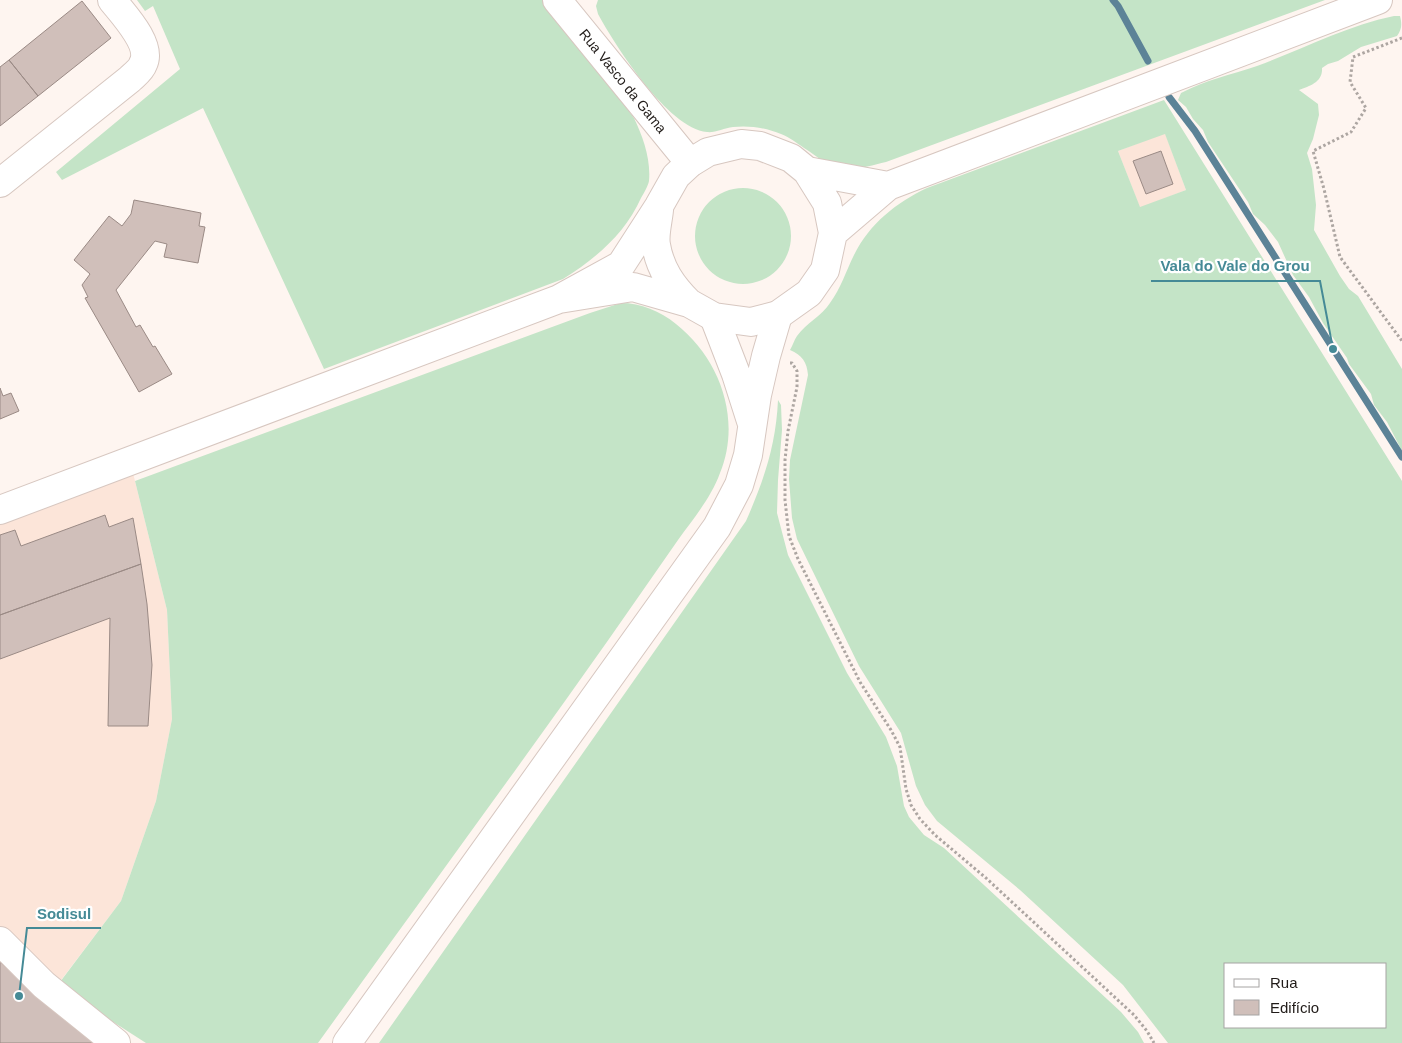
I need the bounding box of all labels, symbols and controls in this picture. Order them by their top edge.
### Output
street label: Rua Vasco da Gama [576,26,670,136]
callout: Vala do Vale do Grou [1151,251,1320,281]
text: Vala do Vale do Grou [1160,257,1310,274]
callout: Sodisul [27,898,101,928]
text: Sodisul [37,905,91,922]
legend [1224,963,1387,1028]
text: Rua [1270,974,1298,991]
text: Edifício [1270,999,1319,1016]

